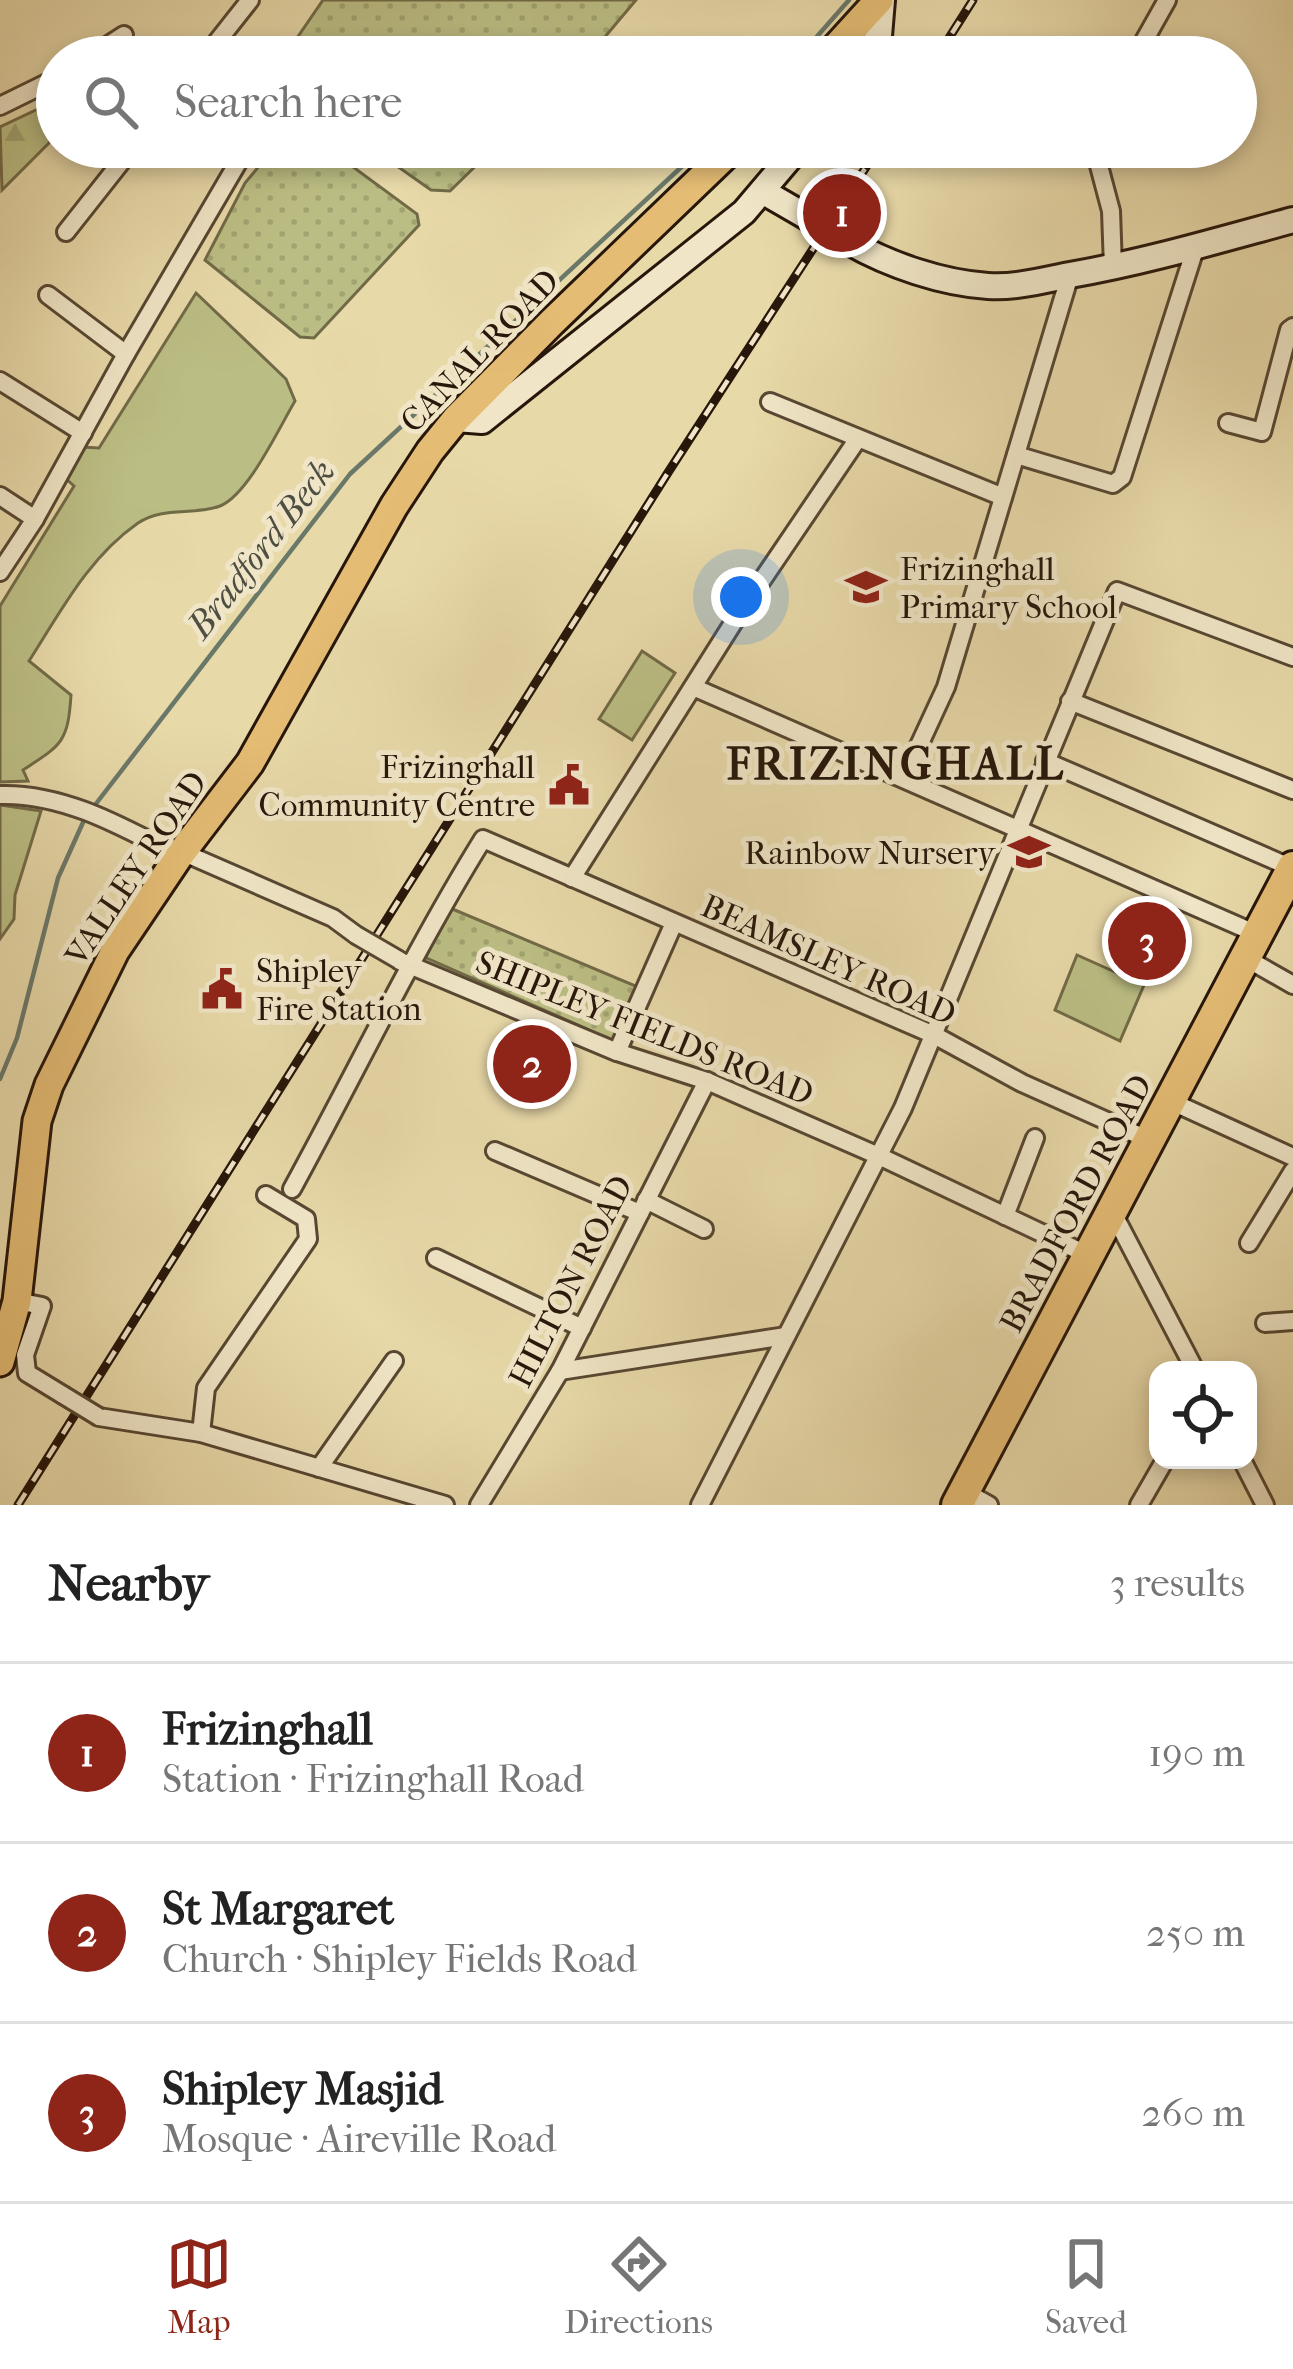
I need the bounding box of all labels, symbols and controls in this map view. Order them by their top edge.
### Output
search box [36,36,1257,168]
icon: search [78,69,144,135]
text: Search here [174,76,402,129]
pin: 1 [803,168,881,258]
street label: CANAL ROAD [393,261,568,441]
water label: Bradford Beck [177,451,343,648]
place label: Frizinghall Primary School [900,550,1117,627]
school or university icon: Frizinghall Primary School [843,564,889,610]
your location [711,567,771,627]
district label: FRIZINGHALL [726,738,1066,791]
place label: Frizinghall Community Centre [258,748,535,825]
public building icon: Frizinghall Community Centre [546,762,592,808]
street label: VALLEY ROAD [56,764,215,974]
school or university icon: Rainbow Nursery [1006,829,1052,875]
place label: Rainbow Nursery [744,834,996,873]
street label: BEAMSLEY ROAD [695,887,962,1034]
pin: 3 [1108,896,1186,986]
street label: SHIPLEY FIELDS ROAD [470,943,819,1114]
place label: Shipley Fire Station [256,952,422,1029]
public building icon: Shipley Fire Station [199,966,245,1012]
pin: 2 [493,1019,571,1109]
street label: BRADFORD ROAD [992,1068,1161,1339]
street label: HILTON ROAD [501,1169,642,1394]
map controls [1149,1361,1257,1469]
button: locate [1149,1361,1257,1469]
text: Nearby [48,1553,209,1613]
text: 3 results [1110,1560,1245,1606]
text: Frizinghall [162,1703,373,1756]
text: 1 [80,1730,94,1776]
text: 190 m [1148,1730,1245,1776]
text: Station · Frizinghall Road [162,1756,584,1802]
text: St Margaret [162,1883,394,1936]
text: 2 [77,1910,97,1956]
text: 250 m [1146,1910,1245,1956]
text: Church · Shipley Fields Road [162,1936,637,1982]
text: Shipley Masjid [162,2063,443,2116]
text: 3 [79,2090,95,2136]
text: 260 m [1142,2090,1245,2136]
text: Mosque · Aireville Road [162,2116,556,2162]
tab: Map [166,2231,232,2342]
tab: Directions [564,2231,713,2342]
tab: Saved [1045,2231,1127,2342]

